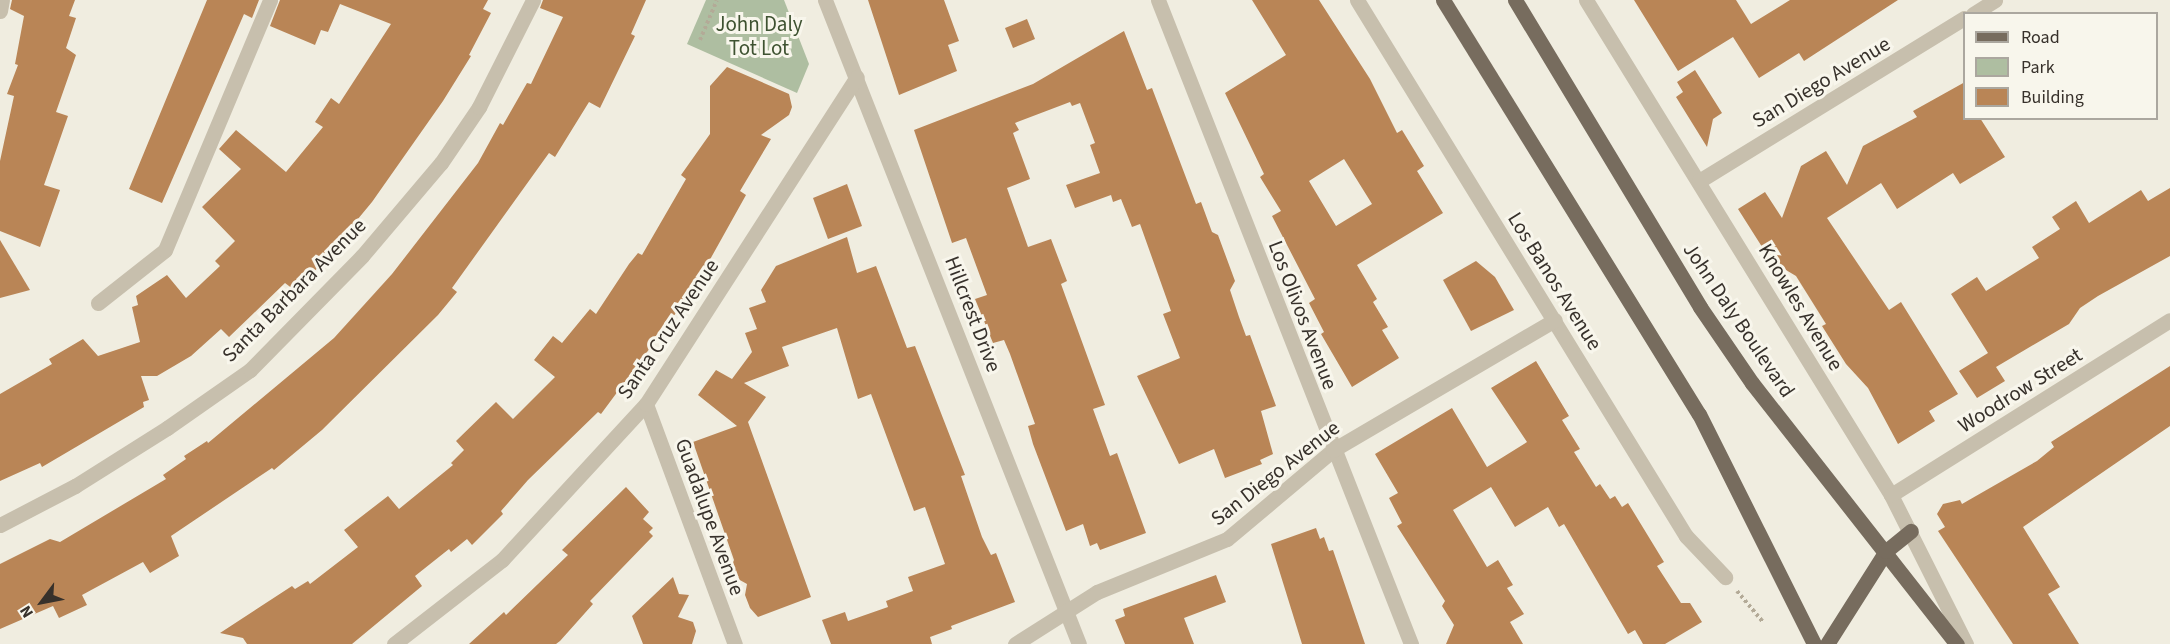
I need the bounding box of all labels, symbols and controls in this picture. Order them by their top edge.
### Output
park label: John Daly Tot Lot [715,11,803,61]
legend [1963,12,2158,120]
text: Road [2021,25,2060,50]
street label: San Diego Avenue [1747,31,1895,133]
text: Park [2021,55,2055,80]
text: Building [2021,85,2084,110]
street label: Los Banos Avenue [1503,207,1607,355]
street label: Santa Barbara Avenue [217,213,371,367]
street label: Los Olivos Avenue [1263,237,1343,393]
street label: John Daly Boulevard [1678,238,1800,402]
street label: Knowles Avenue [1753,239,1849,375]
street label: Hillcrest Drive [939,253,1007,375]
street label: Santa Cruz Avenue [612,254,724,404]
street label: Woodrow Street [1953,342,2087,438]
street label: San Diego Avenue [1206,415,1344,531]
street label: Guadalupe Avenue [670,435,750,599]
north arrow [12,572,72,632]
text: N [15,601,39,622]

